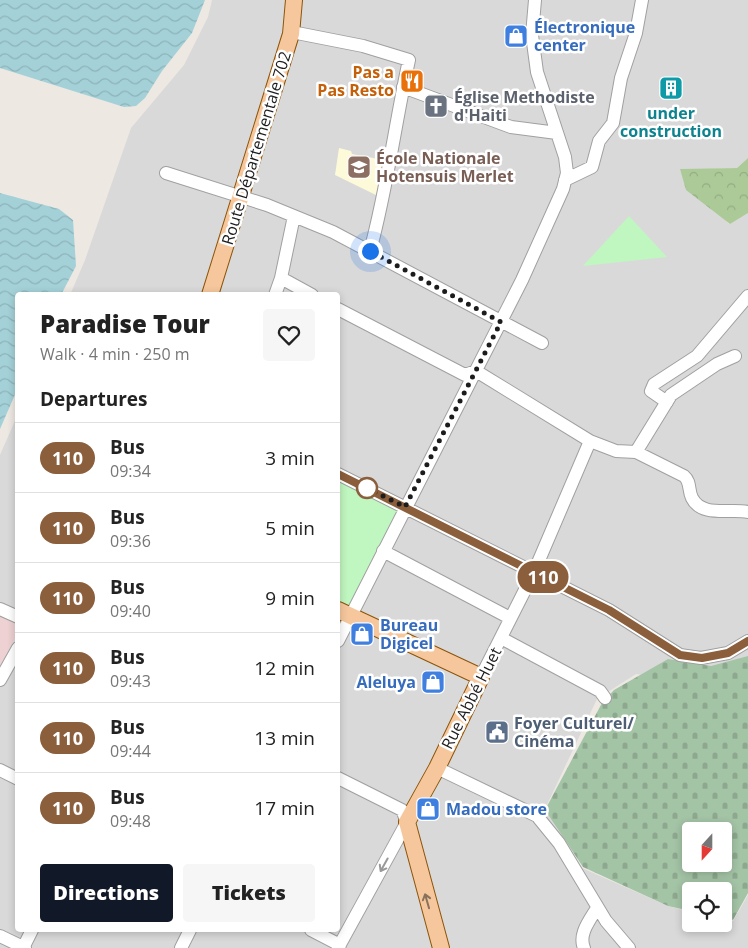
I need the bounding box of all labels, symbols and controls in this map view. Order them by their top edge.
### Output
place label: Électronique center [534,16,635,56]
shop icon: Électronique center [503,23,529,49]
street label: Route Départementale 702 [216,48,296,248]
place label: Pas a Pas Resto [317,61,394,101]
restaurant icon: Pas a Pas Resto [399,68,425,94]
building icon: under construction [658,75,684,101]
place label: Église Methodiste d'Haiti [454,86,595,126]
church icon: Église Methodiste d'Haiti [423,93,449,119]
place label: under construction [620,102,722,142]
place label: École Nationale Hotensuis Merlet [376,147,514,187]
school or university icon: École Nationale Hotensuis Merlet [346,154,372,180]
your location [358,239,383,264]
text: Paradise Tour [40,307,210,340]
button: heart [263,309,315,361]
text: Walk · 4 min · 250 m [40,343,190,365]
text: Departures [40,386,147,412]
text: Bus [110,434,145,460]
text: 3 min [265,445,315,471]
text: 110 [52,446,83,470]
text: 09:34 [110,460,151,482]
unlabelled marker [356,477,378,499]
text: Bus [110,504,145,530]
text: 5 min [265,515,315,541]
text: 110 [52,516,83,540]
text: 09:36 [110,530,151,552]
line badge: 110 [514,561,572,593]
text: 110 [528,565,558,589]
text: Bus [110,574,145,600]
text: 9 min [265,585,315,611]
text: 110 [52,586,83,610]
text: 09:40 [110,600,151,622]
place label: Bureau Digicel [380,614,438,654]
shop icon: Bureau Digicel [349,621,375,647]
street label: Rue Abbé Huet [436,643,506,753]
text: Bus [110,644,145,670]
text: 12 min [254,655,315,681]
text: 110 [52,656,83,680]
shop icon: Aleluya [420,669,446,695]
text: 09:43 [110,670,151,692]
place label: Aleluya [356,671,416,693]
place label: Foyer Culturel/ Cinéma [514,712,634,752]
text: Bus [110,714,145,740]
public building icon: Foyer Culturel/ Cinéma [484,719,510,745]
text: 13 min [254,725,315,751]
text: 110 [52,726,83,750]
text: 09:44 [110,740,151,762]
text: Bus [110,784,145,810]
text: 17 min [254,795,315,821]
text: 110 [52,796,83,820]
shop icon: Madou store [415,796,441,822]
place label: Madou store [446,798,547,820]
text: 09:48 [110,810,151,832]
north arrow [682,822,732,872]
map controls [682,822,732,932]
one-way arrow [378,857,388,872]
button: Directions [40,864,173,922]
button: Tickets [183,864,315,922]
button: locate [682,882,732,932]
one-way arrow [422,894,432,910]

